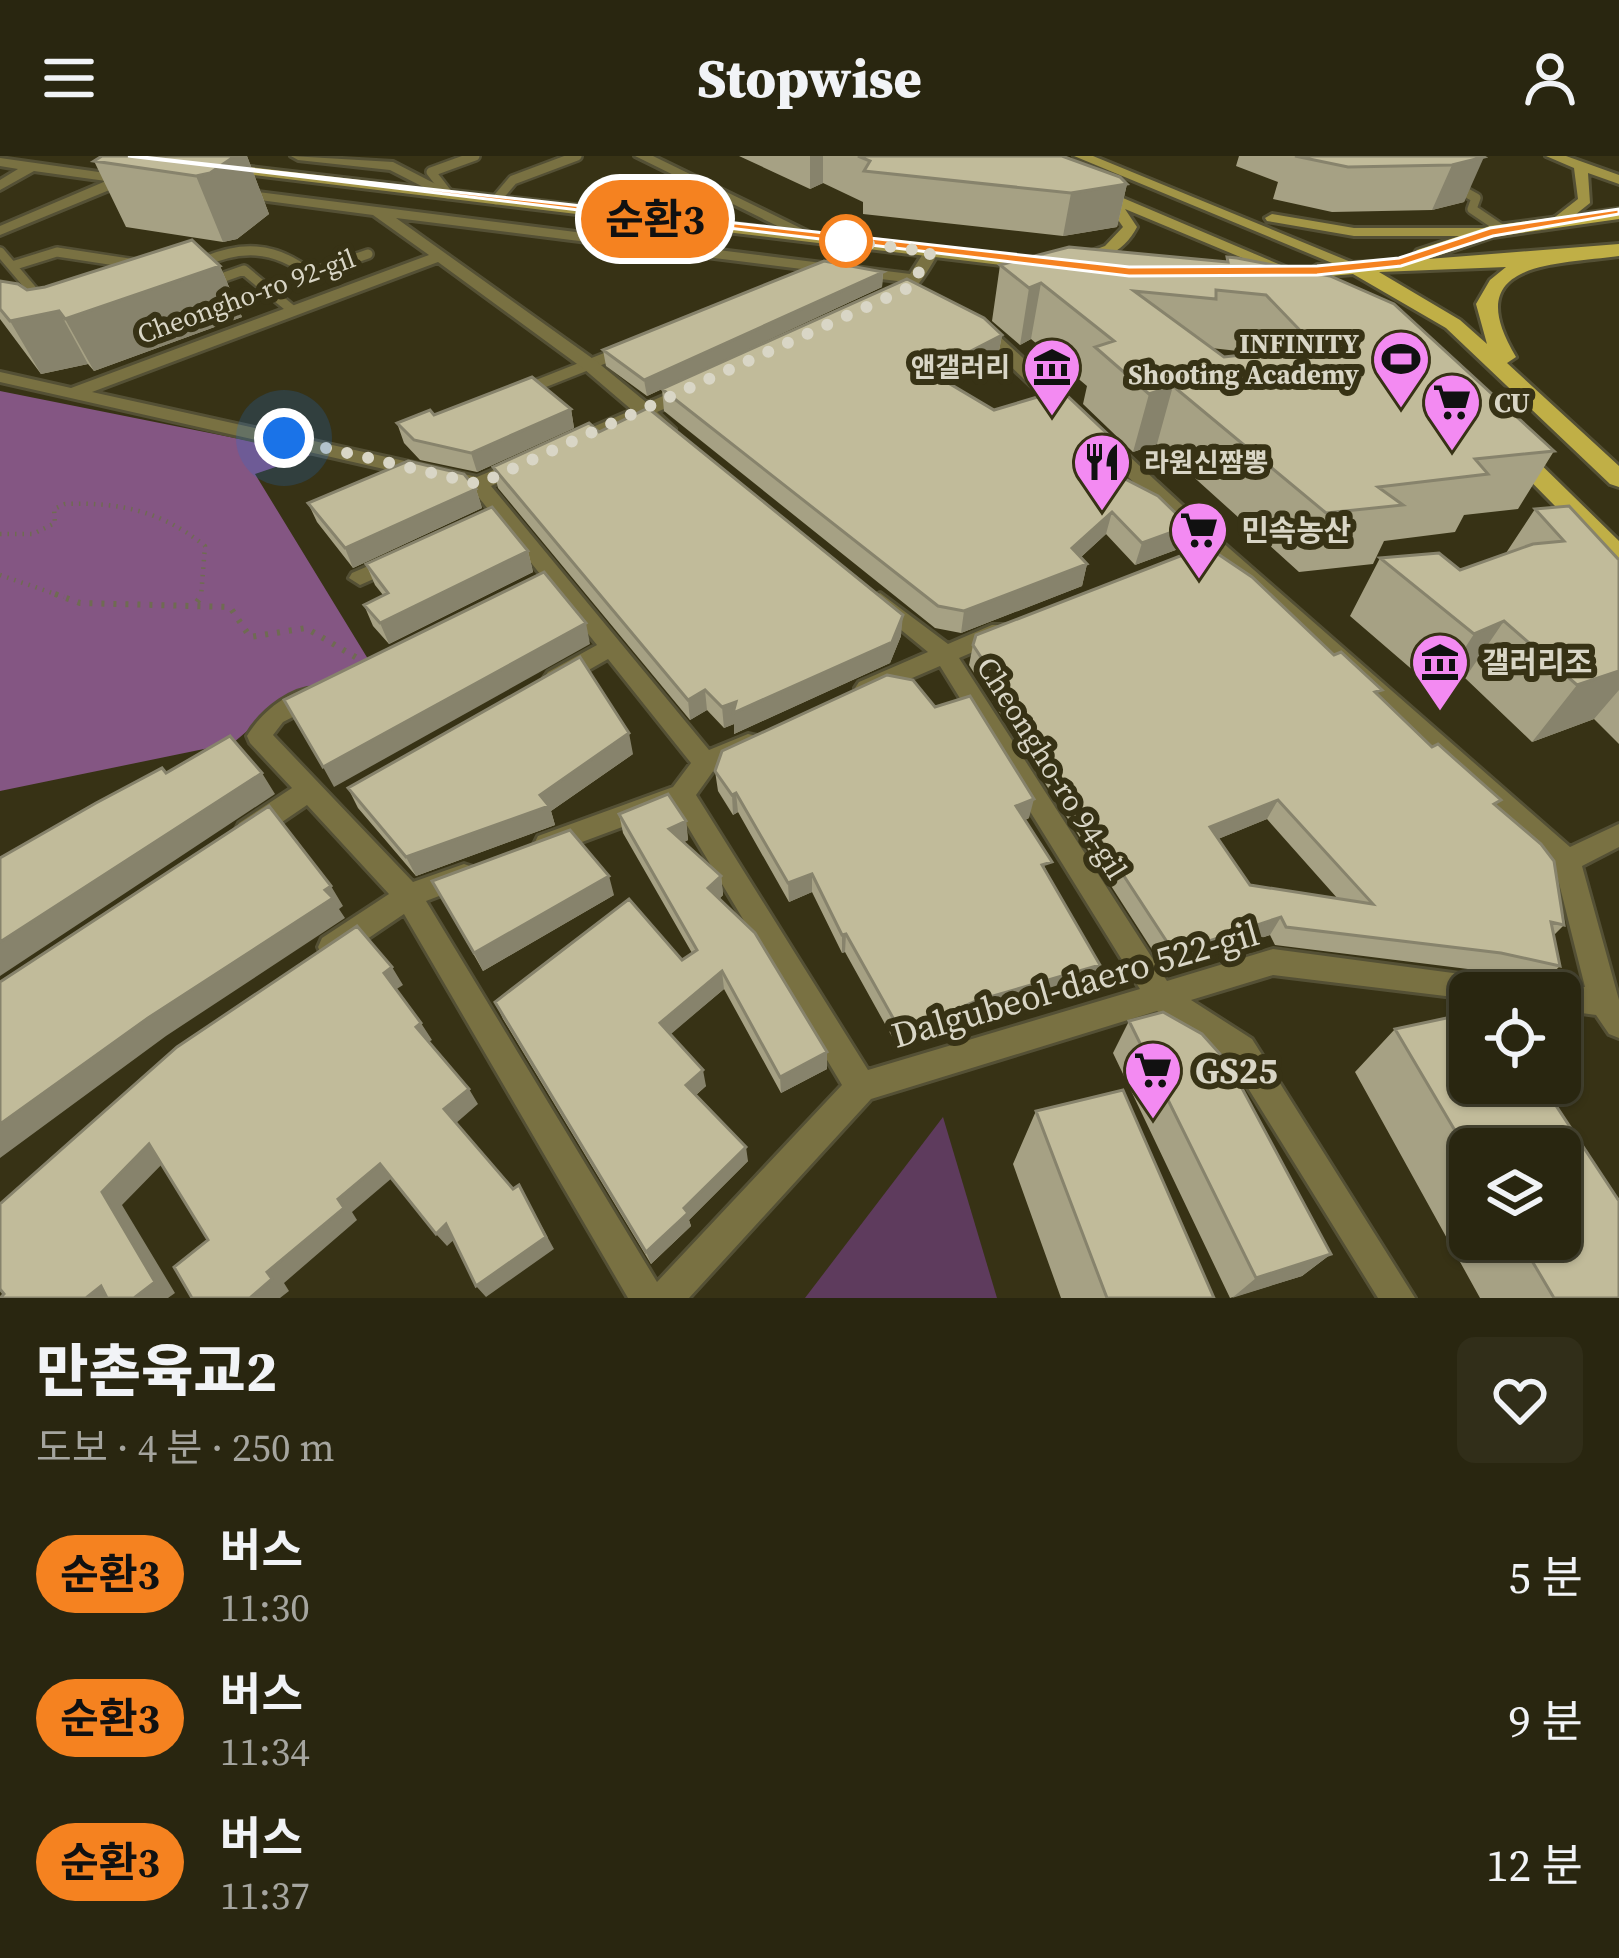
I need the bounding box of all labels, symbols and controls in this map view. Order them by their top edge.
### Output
text: Stopwise [697,41,922,115]
icon: menu [36,45,102,111]
icon: person [1517,45,1583,111]
line badge: 순환3 [586,180,724,258]
text: 순환3 [605,190,705,248]
unlabelled marker [821,216,871,266]
street label: Cheongho-ro 92-gil [132,239,360,353]
place label: INFINITY Shooting Academy [1128,325,1360,393]
sports icon: INFINITY Shooting Academy [1370,328,1432,410]
museum icon: 앤갤러리 [1021,336,1083,418]
place label: 앤갤러리 [911,349,1010,386]
supermarket icon: CU [1421,371,1483,453]
place label: CU [1494,384,1530,421]
your location [254,408,314,468]
restaurant icon: 라원신짬뽕 [1071,431,1133,513]
place label: 라원신짬뽕 [1144,444,1268,481]
supermarket icon: 민속농산 [1168,499,1230,581]
place label: 민속농산 [1241,510,1351,551]
museum icon: 갤러리조 [1409,631,1471,713]
place label: 갤러리조 [1482,642,1592,683]
street label: Cheongho-ro 94-gil [967,649,1137,887]
street label: Dalgubeol-daero 522-gil [886,908,1264,1060]
map controls [1449,972,1581,1260]
button: locate [1449,972,1581,1104]
supermarket icon: GS25 [1122,1039,1184,1121]
place label: GS25 [1195,1046,1278,1095]
button: layers [1449,1128,1581,1260]
text: 만촌육교2 [36,1332,277,1410]
button: heart [1457,1337,1583,1463]
text: 도보 · 4 분 · 250 m [36,1421,335,1474]
text: 버스 [220,1519,303,1581]
text: 순환3 [60,1545,160,1603]
text: 5 분 [1509,1546,1583,1608]
text: 11:30 [220,1581,310,1634]
text: 버스 [220,1663,303,1725]
text: 순환3 [60,1689,160,1747]
text: 9 분 [1509,1690,1583,1752]
text: 11:34 [220,1725,310,1778]
text: 버스 [220,1807,303,1869]
text: 순환3 [60,1833,160,1891]
text: 12 분 [1486,1834,1583,1896]
text: 11:37 [220,1869,310,1922]

